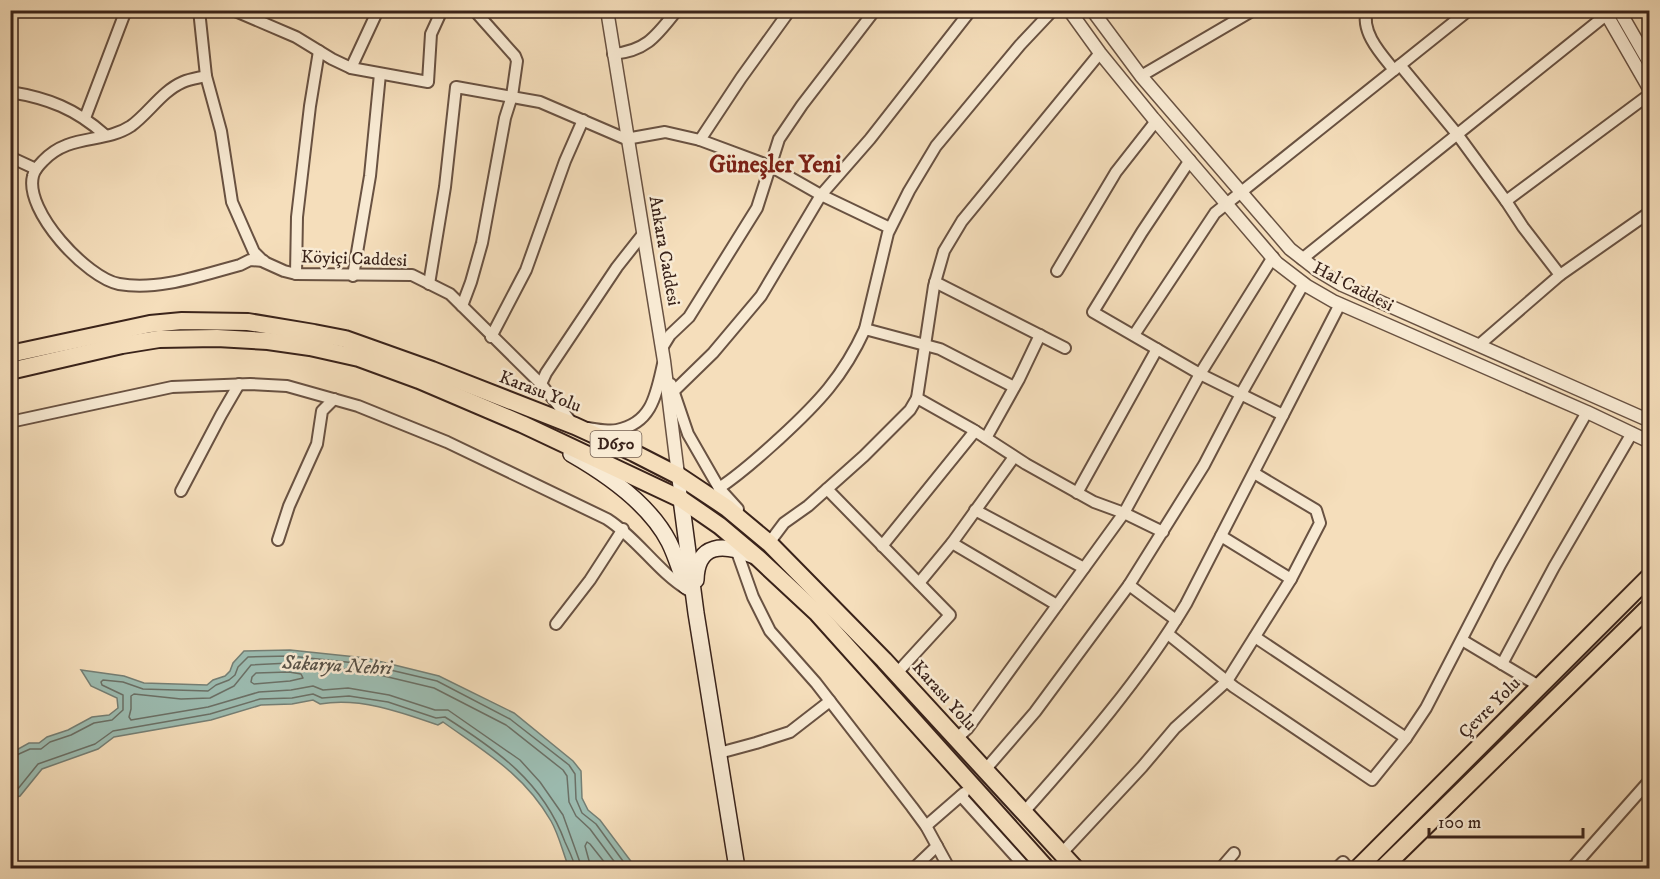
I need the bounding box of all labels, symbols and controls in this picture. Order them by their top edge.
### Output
district label: Güneşler Yeni [709,150,841,180]
street label: Ankara Caddesi [644,194,684,308]
street label: Köyiçi Caddesi [300,246,408,272]
street label: Hal Caddesi [1309,257,1397,317]
street label: Karasu Yolu [496,366,584,418]
road number: D650 [590,431,642,457]
water label: Sakarya Nehri [281,651,394,681]
street label: Karasu Yolu [907,657,981,736]
street label: Çevre Yolu [1455,672,1526,743]
scale bar [1429,801,1584,839]
text: 100 m [1438,812,1481,834]

